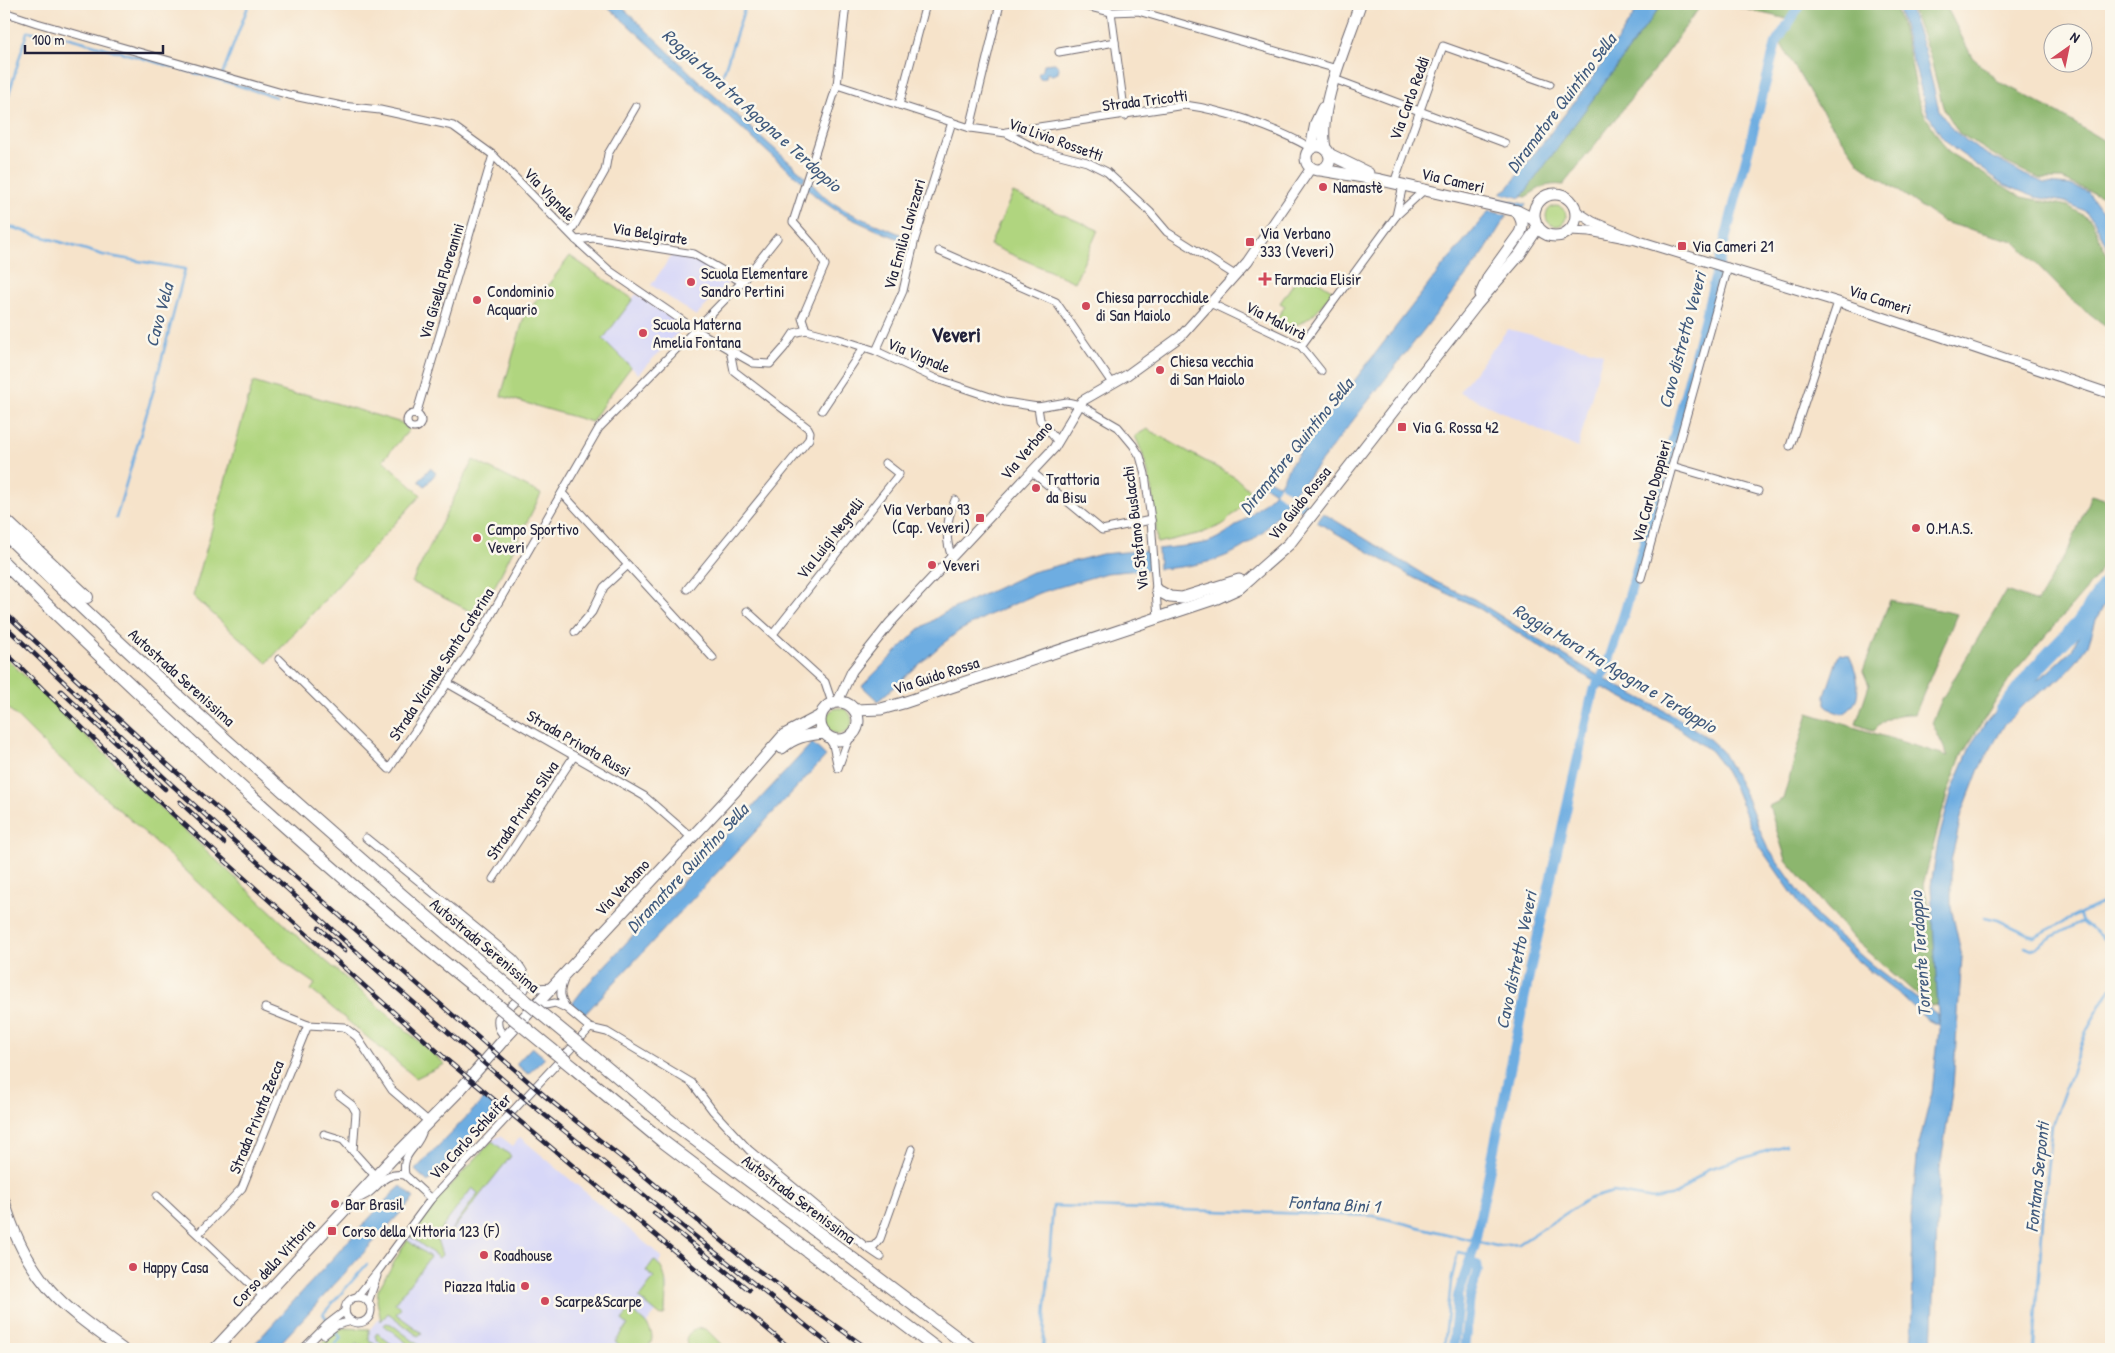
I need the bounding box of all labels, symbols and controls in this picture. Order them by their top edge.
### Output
scale bar [25,22,162,54]
north arrow [2042,22,2092,72]
water label: Roggia Mora tra Agogna e Terdoppio [657,23,848,198]
water label: Diramatore Quintino Sella [1500,27,1623,178]
text: N [2067,27,2084,47]
text: 100 m [32,29,65,50]
street label: Via Carlo Reddi [1384,53,1434,143]
street label: Strada Tricotti [1101,84,1189,116]
street label: Via Livio Rossetti [1006,112,1106,166]
street label: Via Vignale [519,162,581,226]
street label: Via Cameri [1419,162,1487,198]
street label: Via Emilio Lavizzari [878,176,930,292]
place label: Namastè [1333,176,1384,198]
marker: Namastè [1317,181,1329,193]
street label: Via Belgirate [611,216,690,250]
street label: Via Gisella Floreanini [413,220,469,342]
place label: Via Verbano 333 (Veveri) [1260,222,1334,262]
place label: Via Cameri 21 [1692,235,1774,257]
marker: Via Verbano 333 (Veveri) [1244,236,1256,248]
marker: Via Cameri 21 [1676,240,1688,252]
place label: Scuola Elementare Sandro Pertini [701,262,809,302]
water label: Cavo distretto Veveri [1652,267,1713,411]
place label: Farmacia Elisir [1274,268,1361,290]
marker: Farmacia Elisir [1259,273,1271,285]
marker: Scuola Elementare Sandro Pertini [685,276,697,288]
water label: Cavo Vela [139,279,180,349]
street label: Via Cameri [1846,279,1914,319]
place label: Condominio Acquario [487,280,554,320]
place label: Chiesa parrocchiale di San Maiolo [1096,286,1210,326]
marker: Condominio Acquario [471,294,483,306]
street label: Via Malvirà [1242,295,1310,345]
marker: Chiesa parrocchiale di San Maiolo [1080,300,1092,312]
place label: Scuola Materna Amelia Fontana [653,313,741,353]
district label: Veveri [931,320,981,349]
marker: Scuola Materna Amelia Fontana [637,327,649,339]
street label: Via Vignale [884,332,954,378]
place label: Chiesa vecchia di San Maiolo [1170,350,1253,390]
marker: Chiesa vecchia di San Maiolo [1154,364,1166,376]
water label: Diramatore Quintino Sella [1233,371,1360,519]
street label: Via Verbano [995,415,1057,484]
place label: Via G. Rossa 42 [1412,416,1499,438]
marker: Via G. Rossa 42 [1396,421,1408,433]
street label: Via Carlo Doppieri [1626,437,1676,545]
street label: Via Guido Rossa [1262,462,1336,544]
street label: Via Stefano Buslacchi [1116,465,1154,591]
place label: Trattoria da Bisu [1046,468,1099,508]
marker: Trattoria da Bisu [1030,482,1042,494]
street label: Via Luigi Negrelli [791,493,869,583]
place label: Via Verbano 93 (Cap. Veveri) [883,498,970,538]
marker: Via Verbano 93 (Cap. Veveri) [974,512,986,524]
place label: O.M.A.S. [1926,517,1973,539]
place label: Campo Sportivo Veveri [487,518,579,558]
marker: O.M.A.S. [1910,522,1922,534]
marker: Campo Sportivo Veveri [471,532,483,544]
place label: Veveri [942,554,980,576]
marker: Veveri [926,559,938,571]
street label: Strada Vicinale Santa Caterina [383,583,499,745]
water label: Roggia Mora tra Agogna e Terdoppio [1509,597,1723,740]
street label: Autostrada Serenissima [124,623,240,731]
street label: Via Guido Rossa [890,651,982,699]
street label: Strada Privata Russi [523,704,635,782]
street label: Strada Privata Silva [481,756,563,864]
water label: Diramatore Quintino Sella [620,796,755,938]
street label: Via Verbano [590,853,654,920]
water label: Cavo distretto Veveri [1489,887,1543,1031]
water label: Torrente Terdoppio [1903,889,1937,1018]
street label: Autostrada Serenissima [426,893,544,997]
street label: Strada Privata Zecca [223,1057,289,1177]
street label: Via Carlo Schleifer [424,1088,516,1184]
water label: Fontana Serponti [2019,1119,2055,1233]
street label: Autostrada Serenissima [738,1149,860,1249]
water label: Fontana Bini 1 [1288,1189,1382,1219]
place label: Bar Brasil [345,1193,405,1215]
marker: Bar Brasil [329,1198,341,1210]
street label: Corso della Vittoria [226,1214,320,1312]
place label: Corso della Vittoria 123 (F) [342,1220,500,1242]
marker: Corso della Vittoria 123 (F) [326,1225,338,1237]
place label: Roadhouse [494,1244,553,1266]
marker: Roadhouse [478,1249,490,1261]
place label: Happy Casa [143,1256,208,1278]
marker: Happy Casa [127,1261,139,1273]
place label: Piazza Italia [444,1275,515,1297]
marker: Piazza Italia [519,1280,531,1292]
place label: Scarpe&Scarpe [555,1290,643,1312]
marker: Scarpe&Scarpe [539,1295,551,1307]

